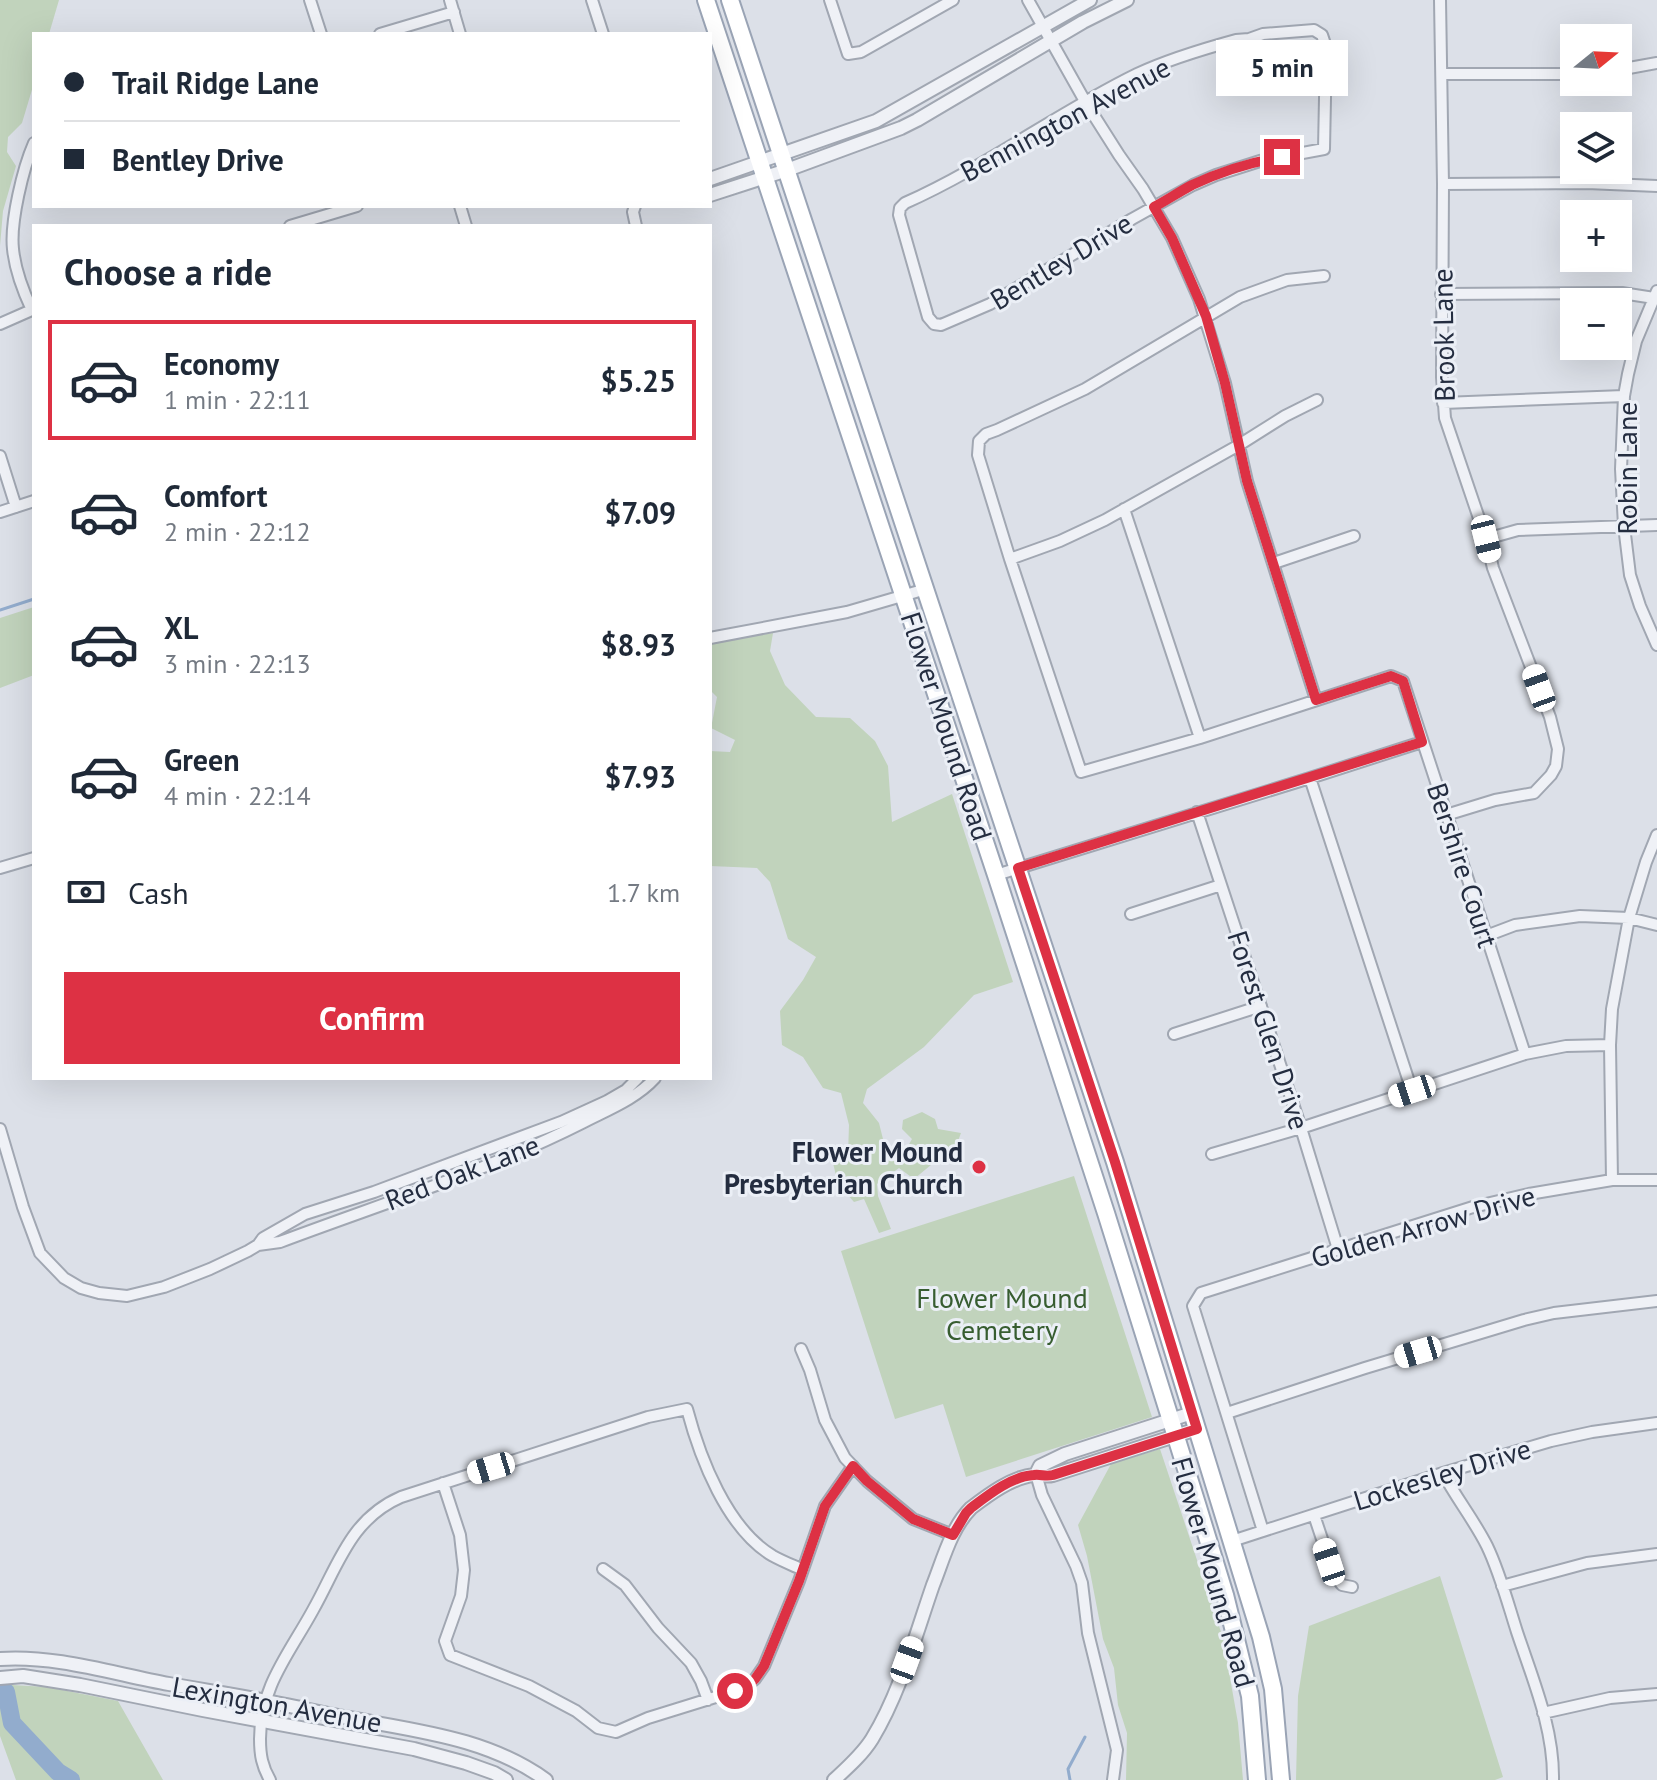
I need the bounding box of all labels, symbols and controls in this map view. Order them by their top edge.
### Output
north arrow [1560,24,1632,96]
map controls [1560,24,1632,360]
callout: 5 min [1216,41,1348,97]
street label: Bennington Avenue [954,48,1176,190]
text: 5 min [1250,51,1314,84]
text: Trail Ridge Lane [112,63,319,102]
button: layers [1560,112,1632,184]
route end [1264,139,1300,175]
text: Bentley Drive [112,140,284,179]
button: + [1560,200,1632,272]
street label: Bentley Drive [983,204,1139,318]
text: Choose a ride [64,248,272,295]
street label: Brook Lane [1423,268,1463,402]
button: − [1560,288,1632,360]
icon: car [68,344,140,416]
text: Economy [164,344,279,383]
text: $5.25 [601,361,676,400]
text: 1 min · 22:11 [164,383,311,416]
street label: Robin Lane [1608,401,1645,535]
icon: car [68,476,140,548]
text: Comfort [164,476,267,515]
text: $7.09 [604,493,676,532]
car [1469,513,1503,565]
text: 2 min · 22:12 [164,515,311,548]
street label: Flower Mound Road [893,607,1001,845]
icon: car [68,608,140,680]
text: XL [164,608,198,647]
text: $8.93 [601,625,676,664]
text: 3 min · 22:13 [164,647,311,680]
car [1520,661,1558,715]
icon: car [68,740,140,812]
text: Green [164,740,239,779]
text: $7.93 [604,757,676,796]
street label: Bershire Court [1419,778,1507,952]
text: 4 min · 22:14 [164,779,311,812]
icon: cash [64,870,108,914]
text: Cash [128,873,189,912]
text: 1.7 km [607,876,680,909]
street label: Forest Glen Drive [1219,926,1319,1134]
button: Confirm [64,972,680,1064]
car [1385,1072,1439,1110]
street label: Red Oak Lane [380,1126,544,1218]
place label: Flower Mound Presbyterian Church [724,1133,963,1202]
marker: Flower Mound Presbyterian Church [970,1158,988,1176]
street label: Golden Arrow Drive [1307,1176,1539,1276]
park label: Flower Mound Cemetery [916,1279,1088,1348]
car [1392,1334,1444,1370]
street label: Lockesley Drive [1349,1429,1535,1519]
car [465,1450,517,1486]
street label: Flower Mound Road [1163,1452,1265,1692]
car [1310,1535,1348,1589]
car [888,1633,926,1687]
street label: Lexington Avenue [169,1667,385,1741]
route start [717,1673,753,1709]

